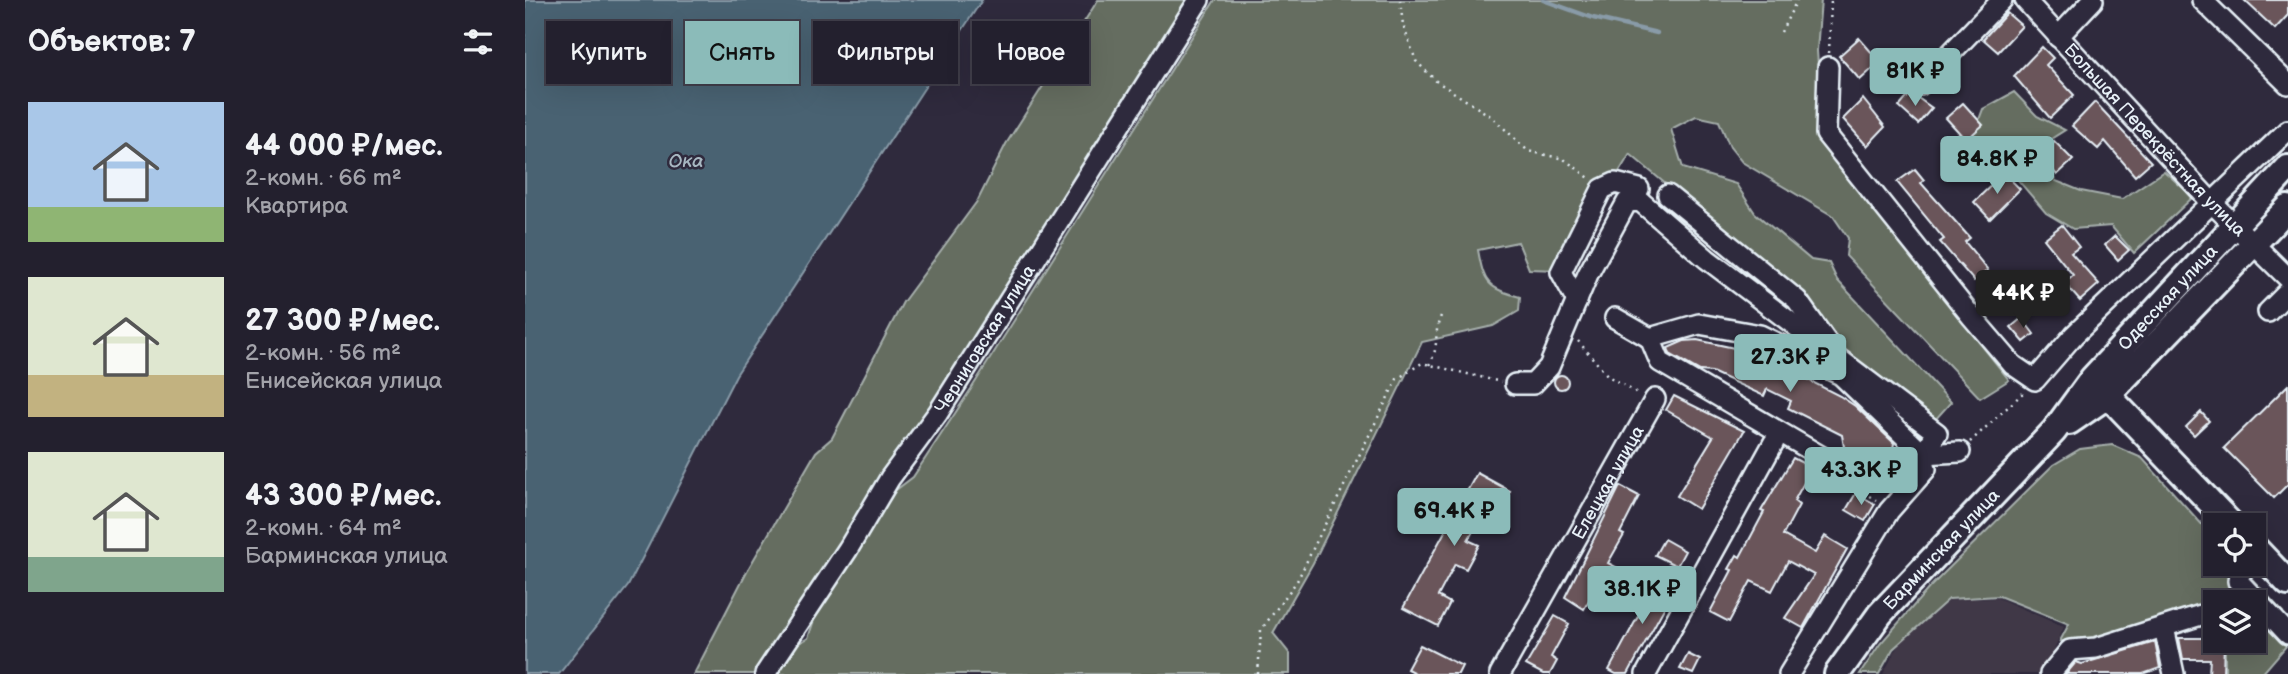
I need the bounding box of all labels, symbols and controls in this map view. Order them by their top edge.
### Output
chip: Купить [546,21,671,84]
chip: Снять [685,21,799,84]
chip: Фильтры [813,21,958,84]
chip: Новое [972,21,1089,84]
icon: filters [459,23,497,61]
text: Объектов: 7 [28,24,196,60]
street label: Большая Перекрёстная улица [2059,39,2250,241]
pin: 81K ₽ [1866,48,1964,108]
text: 81K ₽ [1886,57,1944,85]
text: 44 000 ₽/мес. [245,128,443,164]
icon: home [84,130,168,214]
pin: 84.8K ₽ [1932,136,2062,196]
text: 84.8K ₽ [1956,145,2038,173]
water label: Ока [668,150,704,173]
text: 2-комн. · 66 m² [245,164,402,192]
text: Квартира [245,192,348,220]
street label: Одесская улица [2114,240,2222,355]
street label: Черниговская улица [931,261,1040,417]
pin: 44K ₽ [1974,270,2072,330]
text: 44K ₽ [1992,279,2054,307]
text: 27 300 ₽/мес. [245,303,440,339]
icon: home [84,305,168,389]
pin: 27.3K ₽ [1725,334,1855,394]
text: 2-комн. · 56 m² [245,339,401,367]
text: 27.3K ₽ [1750,343,1830,371]
text: Енисейская улица [245,367,442,395]
street label: Елецкая улица [1568,422,1649,543]
pin: 43.3K ₽ [1796,448,1926,507]
text: 43.3K ₽ [1821,456,1901,484]
text: 43 300 ₽/мес. [245,478,442,514]
icon: home [84,480,168,564]
street label: Барминская улица [1879,485,2004,615]
pin: 69.4K ₽ [1389,489,1519,548]
text: 69.4K ₽ [1413,497,1495,525]
map controls [2203,513,2266,653]
button: locate [2203,513,2266,576]
text: 2-комн. · 64 m² [245,514,402,542]
text: Барминская улица [245,542,448,570]
pin: 38.1K ₽ [1577,566,1707,626]
text: 38.1K ₽ [1603,575,1681,603]
button: layers [2203,590,2266,653]

